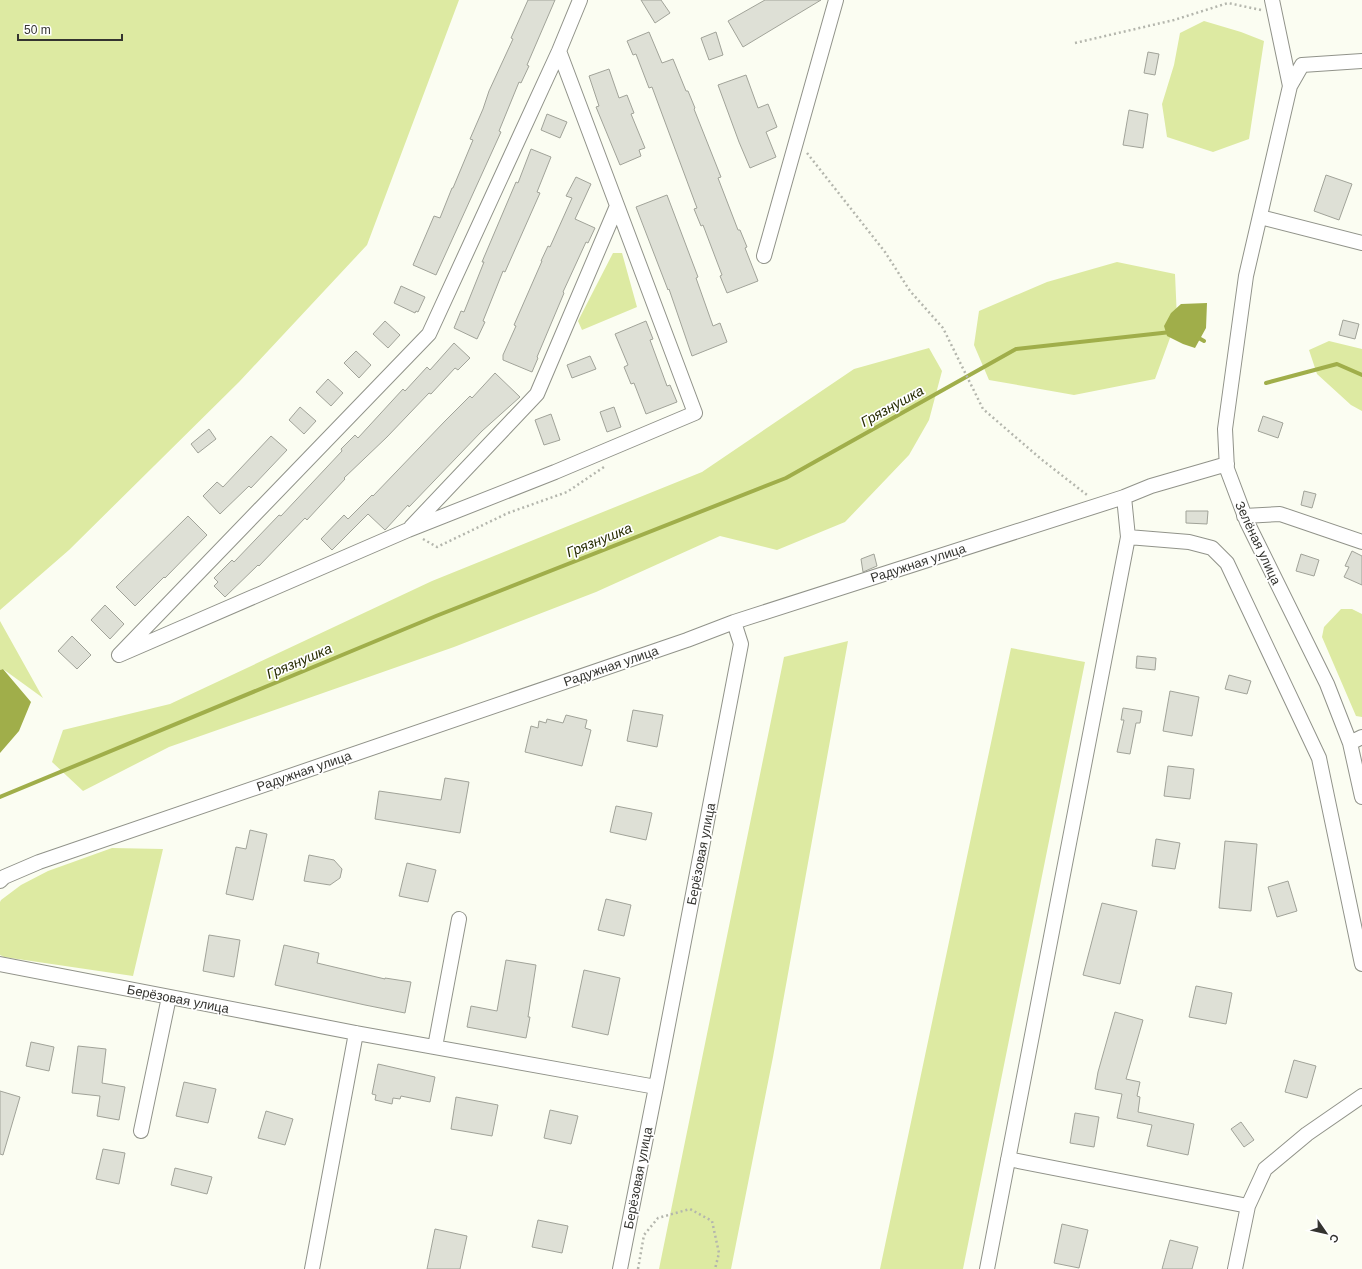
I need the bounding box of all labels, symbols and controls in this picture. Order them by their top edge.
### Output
scale bar [18,16,122,42]
text: 50 m [24,23,51,37]
water label: Грязнушка [858,382,926,430]
street label: Зелёная улица [1232,499,1284,588]
water label: Грязнушка [564,520,634,560]
street label: Радужная улица [869,540,968,585]
water label: Грязнушка [264,640,334,682]
street label: Радужная улица [562,643,661,689]
street label: Радужная улица [255,748,354,794]
street label: Берёзовая улица [684,801,718,906]
street label: Берёзовая улица [126,982,231,1016]
street label: Берёзовая улица [621,1125,655,1230]
north arrow [1306,1213,1346,1253]
text: С [1327,1232,1341,1245]

